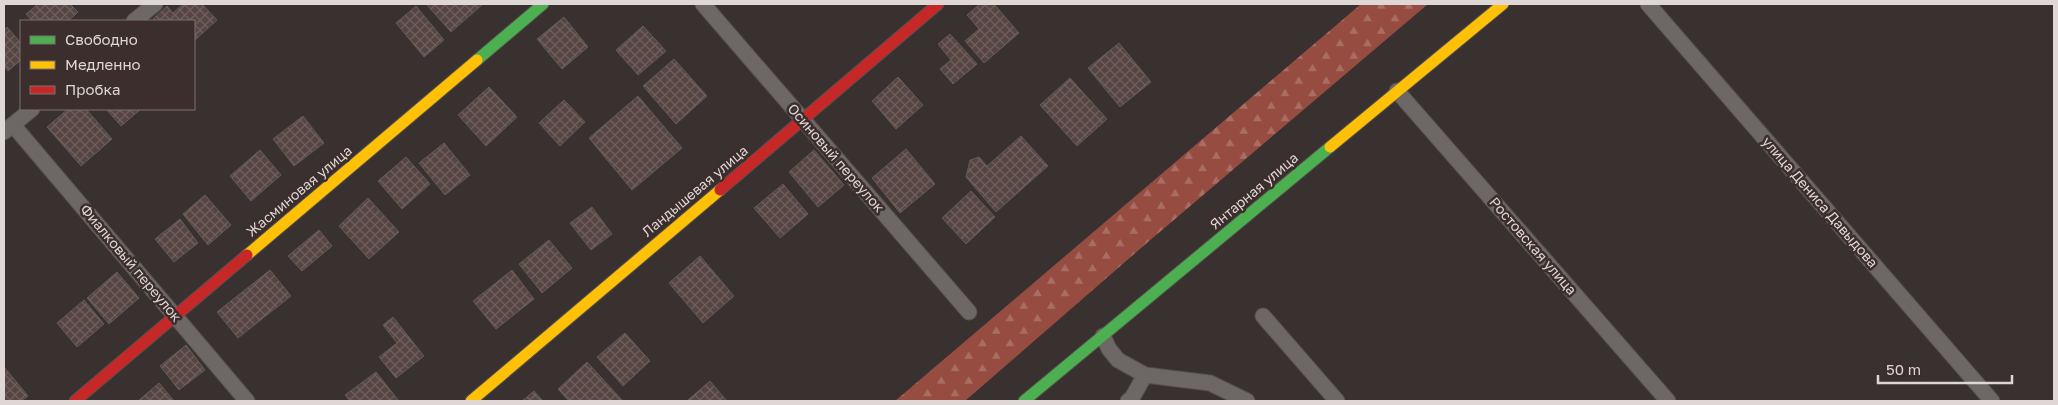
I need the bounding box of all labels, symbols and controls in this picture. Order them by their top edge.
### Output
legend [20,20,195,110]
text: Свободно [65,30,138,48]
text: Медленно [65,55,141,73]
text: Пробка [65,80,120,98]
street label: Осиновый переулок [784,100,888,216]
street label: улица Дениса Давыдова [1759,133,1882,271]
street label: Жасминовая улица [242,141,355,240]
street label: Ландышевая улица [638,141,751,240]
street label: Янтарная улица [1206,149,1301,233]
street label: Ростовская улица [1486,193,1580,298]
street label: Фиалковый переулок [77,200,186,325]
scale bar [1878,352,2012,384]
text: 50 m [1886,360,1921,378]

